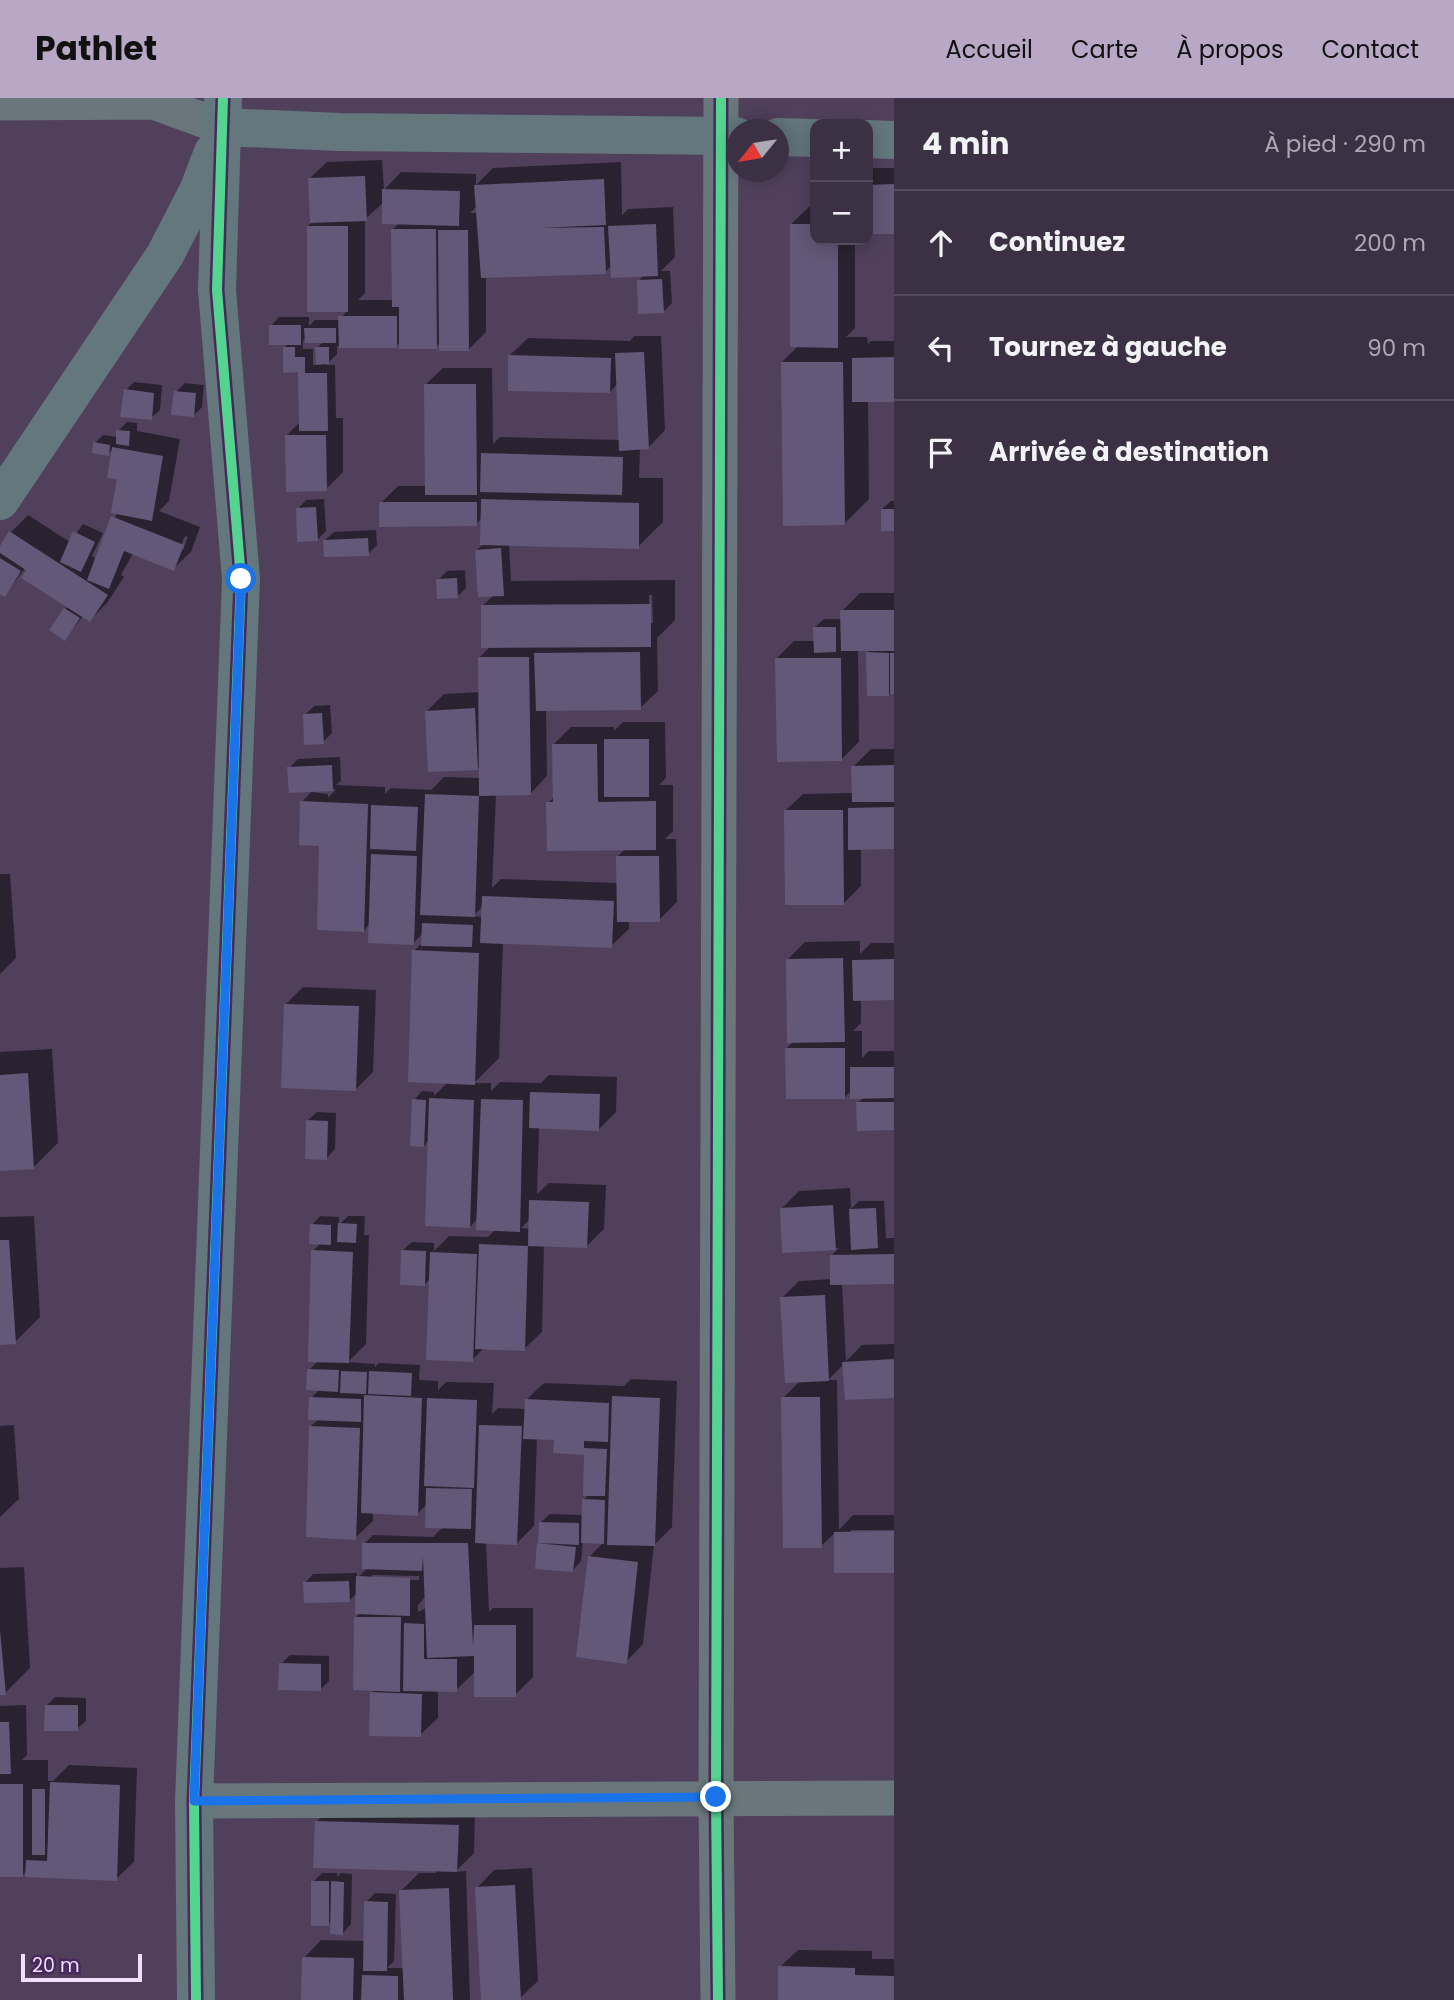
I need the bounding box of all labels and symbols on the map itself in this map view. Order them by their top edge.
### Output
north arrow [726,119,789,182]
route start [225,563,256,594]
route end [700,1781,731,1812]
scale bar [21,1951,142,1983]

